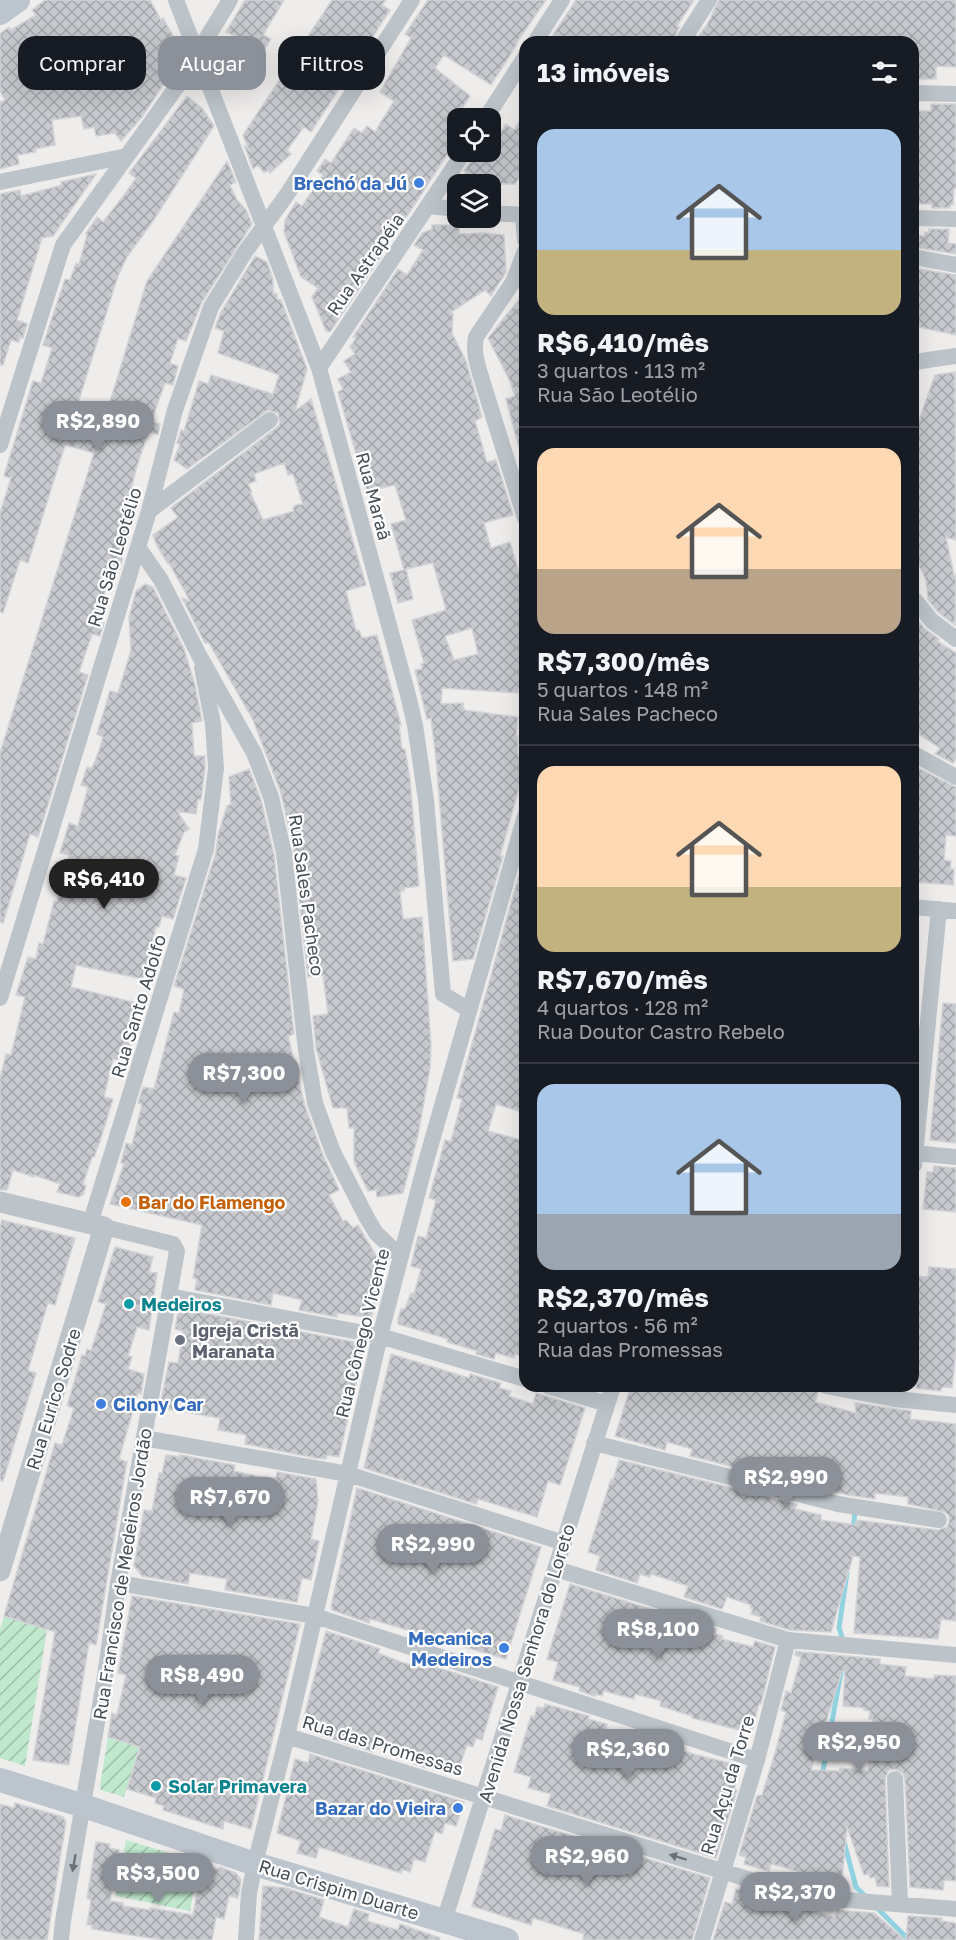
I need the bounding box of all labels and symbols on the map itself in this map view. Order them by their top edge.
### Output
place label: Brechó da Jú [293,172,407,194]
marker: Brechó da Jú [412,176,426,190]
street label: Rua Astrapéia [322,209,408,319]
pin: R$2,890 [43,401,153,452]
street label: Rua Maraã [352,450,396,542]
street label: Rua São Leotélio [82,485,146,629]
street label: Rua Sales Pacheco [285,813,329,977]
pin: R$6,410 [49,859,159,910]
street label: Rua Santo Adolfo [106,932,170,1080]
pin: R$7,300 [189,1053,299,1104]
place label: Bar do Flamengo [138,1191,286,1213]
marker: Bar do Flamengo [119,1195,133,1209]
street label: Rua Cônego Vicente [330,1246,394,1420]
place label: Medeiros [141,1293,222,1315]
marker: Medeiros [122,1297,136,1311]
place label: Igreja Cristã Maranata [192,1319,299,1362]
street label: Rua Eurico Sodre [21,1326,85,1472]
marker: Igreja Cristã Maranata [173,1333,187,1347]
place label: Cilony Car [113,1393,204,1415]
marker: Cilony Car [94,1397,108,1411]
street label: Rua Francisco de Medeiros Jordão [88,1427,156,1721]
pin: R$2,990 [731,1457,841,1508]
pin: R$7,670 [175,1477,285,1528]
street label: Avenida Nossa Senhora do Loreto [473,1521,579,1805]
pin: R$2,990 [378,1524,488,1575]
pin: R$8,100 [603,1609,713,1660]
place label: Mecanica Medeiros [408,1627,492,1670]
marker: Mecanica Medeiros [497,1641,511,1655]
pin: R$8,490 [147,1655,257,1706]
street label: Rua das Promessas [300,1710,466,1780]
street label: Rua Açu da Torre [695,1712,759,1858]
pin: R$2,950 [804,1722,914,1773]
pin: R$2,360 [573,1729,683,1780]
place label: Solar Primavera [168,1775,307,1797]
marker: Solar Primavera [149,1779,163,1793]
place label: Bazar do Vieira [315,1797,446,1819]
marker: Bazar do Vieira [451,1801,465,1815]
pin: R$2,960 [532,1836,642,1887]
one-way arrow [669,1852,687,1861]
pin: R$3,500 [103,1853,213,1904]
one-way arrow [69,1854,78,1873]
street label: Rua Crispim Duarte [256,1854,422,1924]
pin: R$2,370 [740,1872,850,1923]

